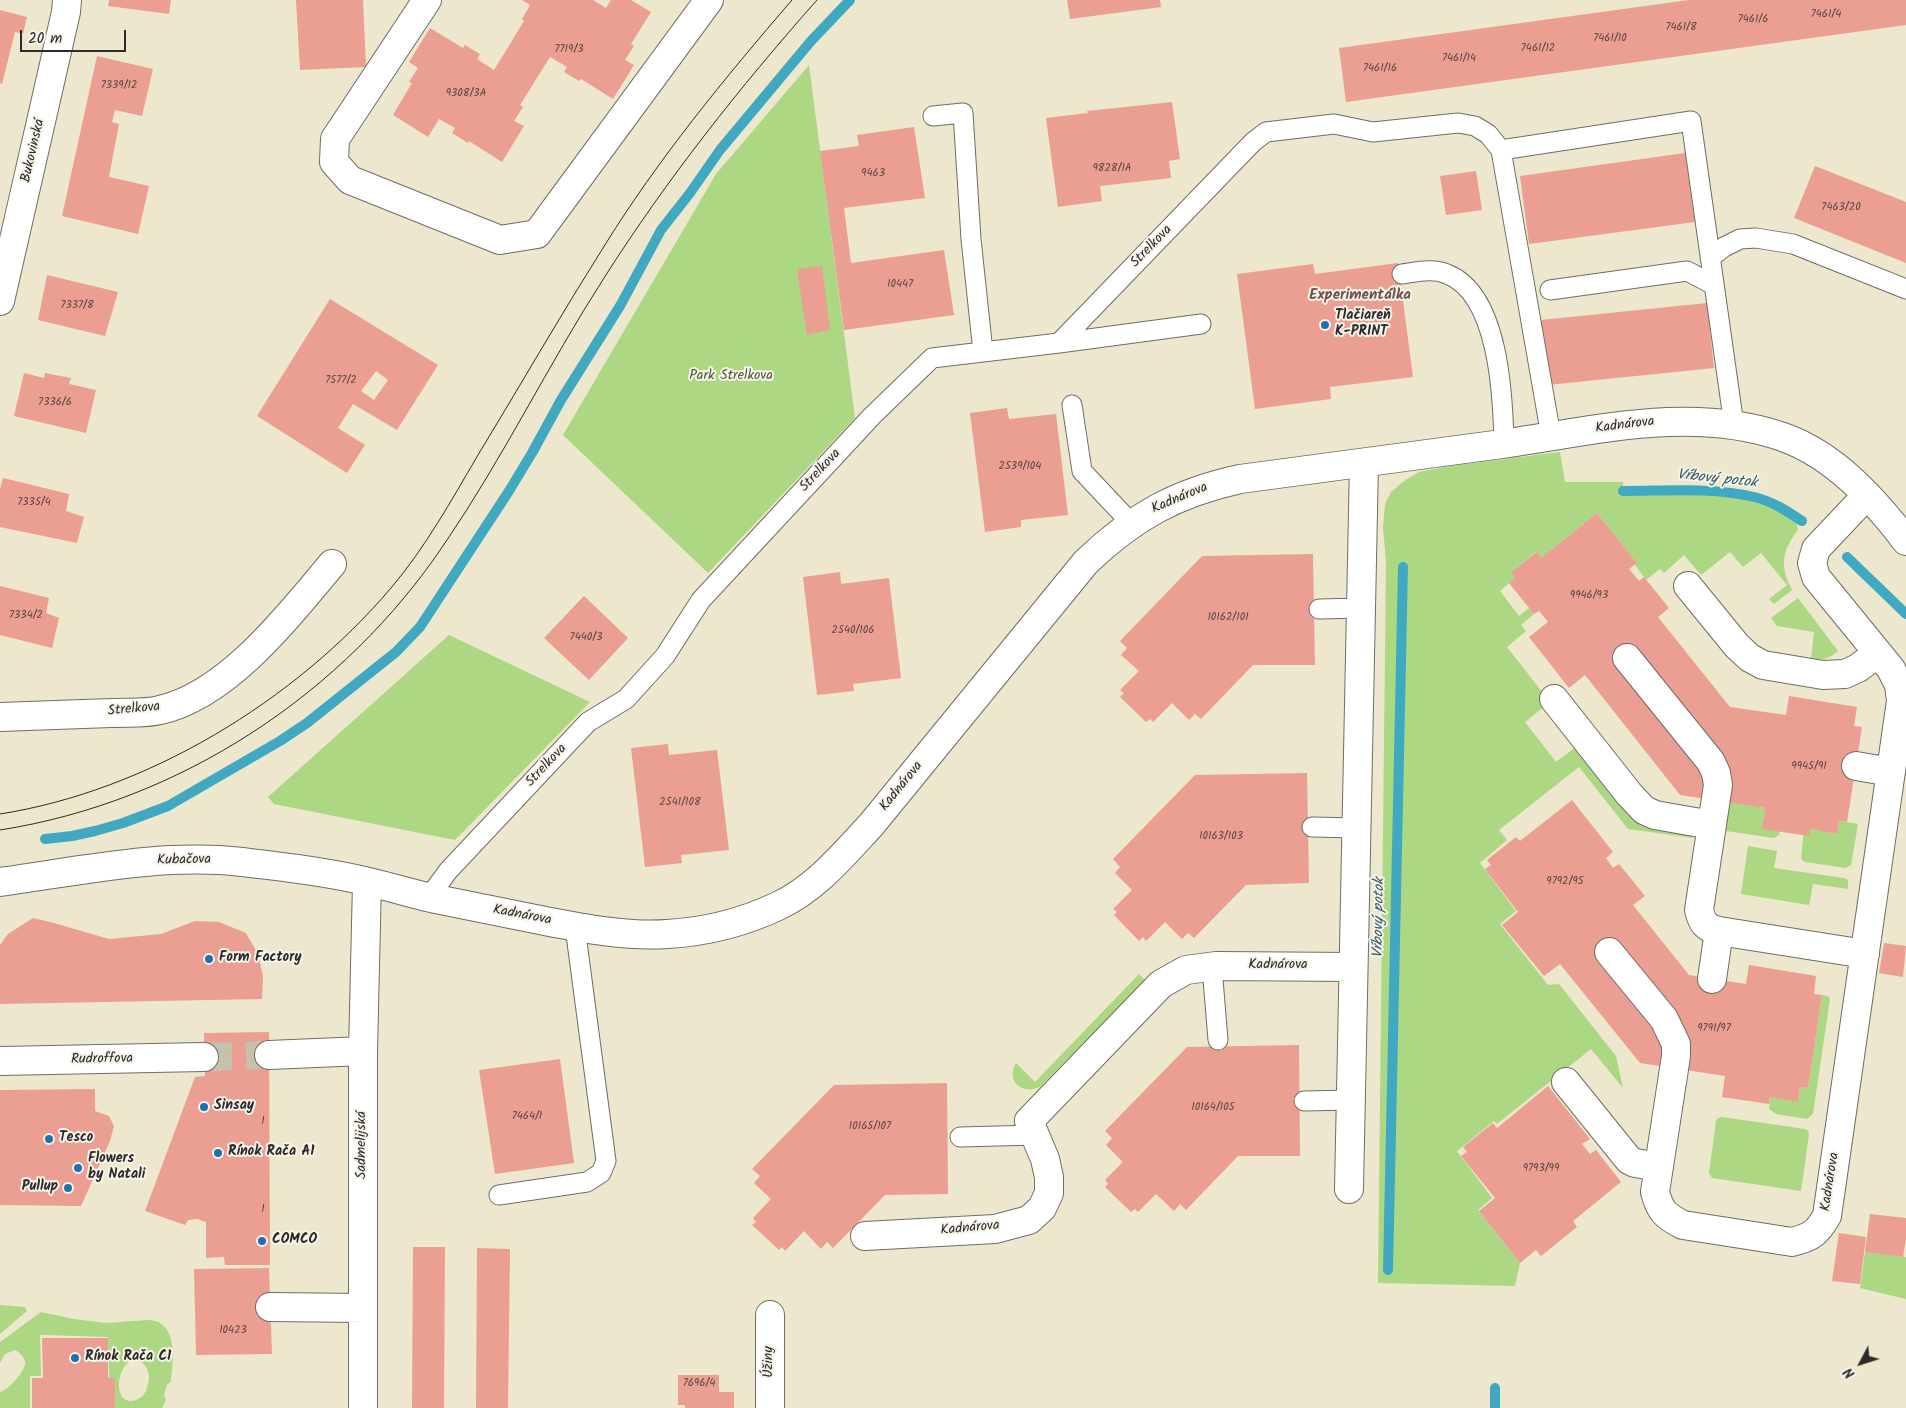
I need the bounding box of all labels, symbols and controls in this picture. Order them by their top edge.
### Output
house number: 7461/4 [1811,8,1841,22]
house number: 7461/6 [1738,13,1768,27]
scale bar [22,20,129,52]
house number: 7461/8 [1665,21,1697,35]
text: 20 m [28,27,62,51]
house number: 7461/10 [1593,32,1627,46]
house number: 7461/12 [1521,42,1555,56]
house number: 7719/3 [554,43,584,57]
house number: 7461/14 [1442,52,1476,66]
house number: 7461/16 [1363,62,1397,76]
house number: 7339/12 [101,79,137,93]
house number: 9308/3A [446,87,486,101]
street label: Bukovinská [19,118,49,184]
house number: 9828/1A [1092,162,1132,176]
house number: 9463 [861,167,885,181]
house number: 7463/20 [1821,201,1861,215]
street label: Strelkova [1128,222,1176,272]
house number: 10447 [887,278,913,292]
district label: Experimentálka [1309,287,1411,305]
house number: 7337/8 [60,299,94,313]
place label: Tlačiareň K-PRINT [1335,309,1391,342]
marker: Tlačiareň K-PRINT [1319,319,1331,331]
park label: Park Strelkova [689,369,773,385]
house number: 7577/2 [325,374,357,388]
house number: 7336/6 [38,396,72,410]
street label: Kadnárova [1595,414,1655,438]
street label: Strelkova [797,446,845,496]
house number: 2539/104 [999,460,1041,474]
water label: Vŕbový potok [1676,467,1758,493]
street label: Kadnárova [1149,480,1211,518]
house number: 7335/4 [17,496,51,510]
house number: 9946/93 [1570,589,1608,603]
house number: 7334/2 [9,609,43,623]
house number: 10162/101 [1207,611,1249,625]
house number: 2540/106 [832,624,874,638]
house number: 7440/3 [570,631,602,645]
street label: Strelkova [107,699,161,721]
street label: Strelkova [523,741,571,791]
street label: Kadnárova [877,759,927,815]
house number: 9945/91 [1791,760,1827,774]
house number: 2541/108 [659,796,701,810]
house number: 10163/103 [1199,830,1243,844]
street label: Kubačova [157,852,211,870]
house number: 9792/95 [1546,875,1584,889]
water label: Vŕbový potok [1370,878,1390,958]
street label: Kadnárova [491,902,553,930]
place label: Form Factory [219,951,302,967]
marker: Form Factory [203,953,215,965]
street label: Kadnárova [1248,958,1308,974]
house number: 9791/97 [1697,1022,1731,1036]
street label: Rudroffova [71,1051,133,1069]
place label: Sinsay [214,1099,254,1115]
marker: Sinsay [198,1101,210,1113]
house number: 10164/105 [1191,1101,1235,1115]
house number: 7464/1 [512,1110,542,1124]
street label: Sadmelijská [355,1111,371,1179]
house number: 1 [261,1115,265,1129]
house number: 10165/107 [849,1120,891,1134]
place label: Tesco [59,1131,93,1147]
marker: Tesco [43,1133,55,1145]
place label: Rínok Rača A1 [228,1145,315,1161]
marker: Rínok Rača A1 [212,1147,224,1159]
street label: Kadnárova [1818,1151,1844,1213]
place label: Flowers by Natali [88,1152,145,1184]
marker: Flowers by Natali [72,1162,84,1174]
house number: 9793/99 [1523,1162,1559,1176]
place label: Pullup [22,1180,58,1196]
marker: Pullup [62,1182,74,1194]
house number: 1 [261,1203,265,1217]
street label: Kadnárova [940,1218,1000,1240]
place label: COMCO [272,1233,317,1249]
marker: COMCO [256,1235,268,1247]
house number: 10423 [219,1324,247,1338]
north arrow [1836,1338,1886,1388]
street label: Úžiny [762,1346,778,1378]
place label: Rínok Rača C1 [85,1350,171,1366]
marker: Rínok Rača C1 [69,1352,81,1364]
text: N [1838,1362,1861,1383]
house number: 7696/4 [683,1377,715,1391]

